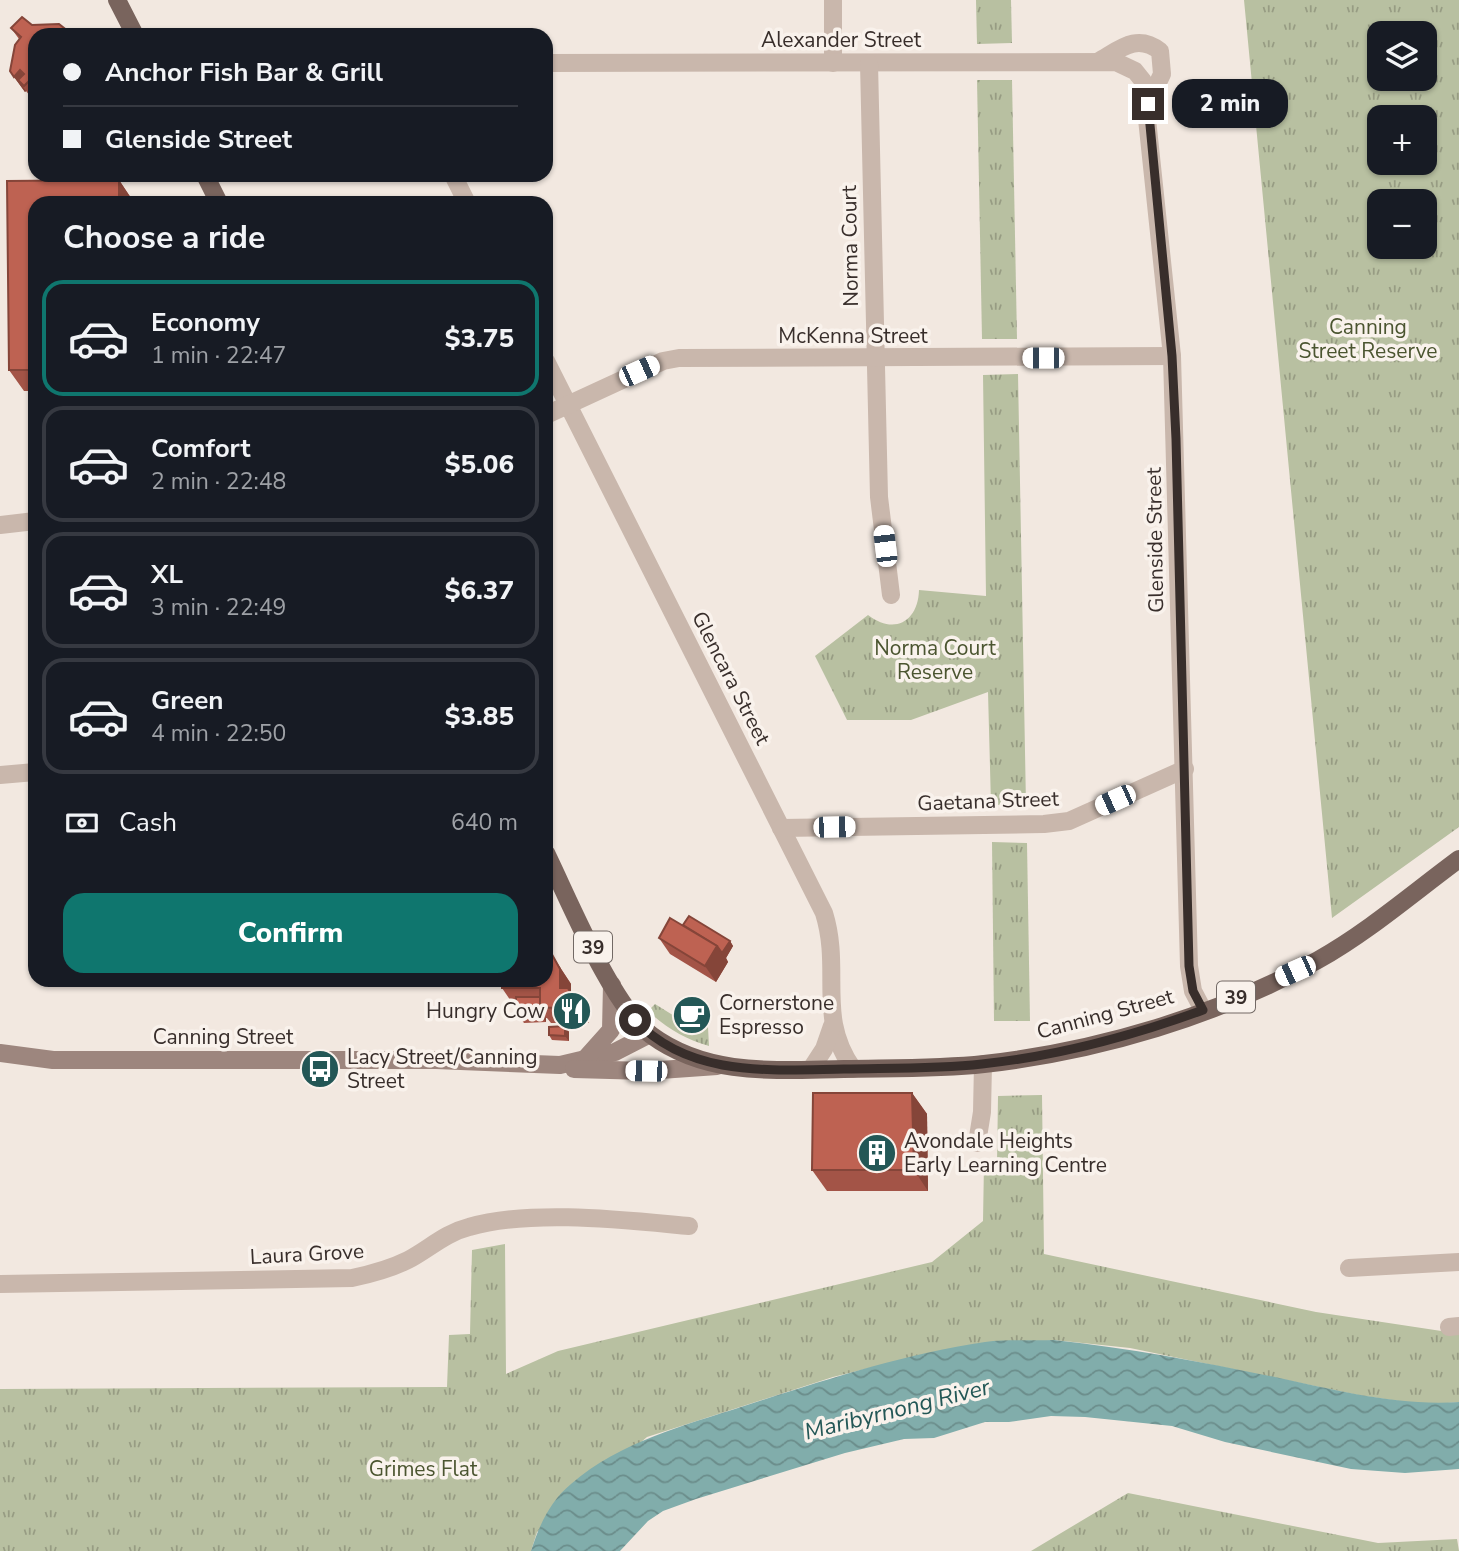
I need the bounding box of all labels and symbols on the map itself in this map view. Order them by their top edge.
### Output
street label: Alexander Street [761,26,922,54]
callout: 2 min [1172,80,1288,128]
route end [1132,88,1164,120]
street label: Norma Court [835,184,865,307]
park label: Canning Street Reserve [1299,313,1437,365]
street label: McKenna Street [778,322,928,350]
car [1023,348,1065,369]
car [616,353,663,389]
street label: Glenside Street [1140,466,1170,613]
car [873,524,898,568]
street label: Glencara Street [685,606,777,750]
park label: Norma Court Reserve [874,634,996,686]
car [1092,782,1139,818]
street label: Gaetana Street [917,785,1060,817]
car [813,816,856,838]
road number: 39 [574,931,612,962]
car [1272,953,1319,989]
road number: 39 [1217,981,1255,1012]
street label: Canning Street [1033,982,1177,1046]
place label: Cornerstone Espresso [719,989,834,1041]
restaurant icon: Hungry Cow [551,990,593,1032]
cafe icon: Cornerstone Espresso [671,994,713,1036]
place label: Hungry Cow [426,997,545,1025]
route start [619,1004,651,1036]
street label: Canning Street [153,1023,294,1051]
place label: Lacy Street/Canning Street [347,1043,537,1095]
bus stop icon: Lacy Street/Canning Street [299,1048,341,1090]
car [625,1060,668,1082]
place label: Avondale Heights Early Learning Centre [904,1127,1107,1179]
building icon: Avondale Heights Early Learning Centre [856,1132,898,1174]
street label: Laura Grove [249,1237,365,1271]
water label: Maribyrnong River [801,1371,994,1447]
park label: Grimes Flat [369,1455,478,1483]

